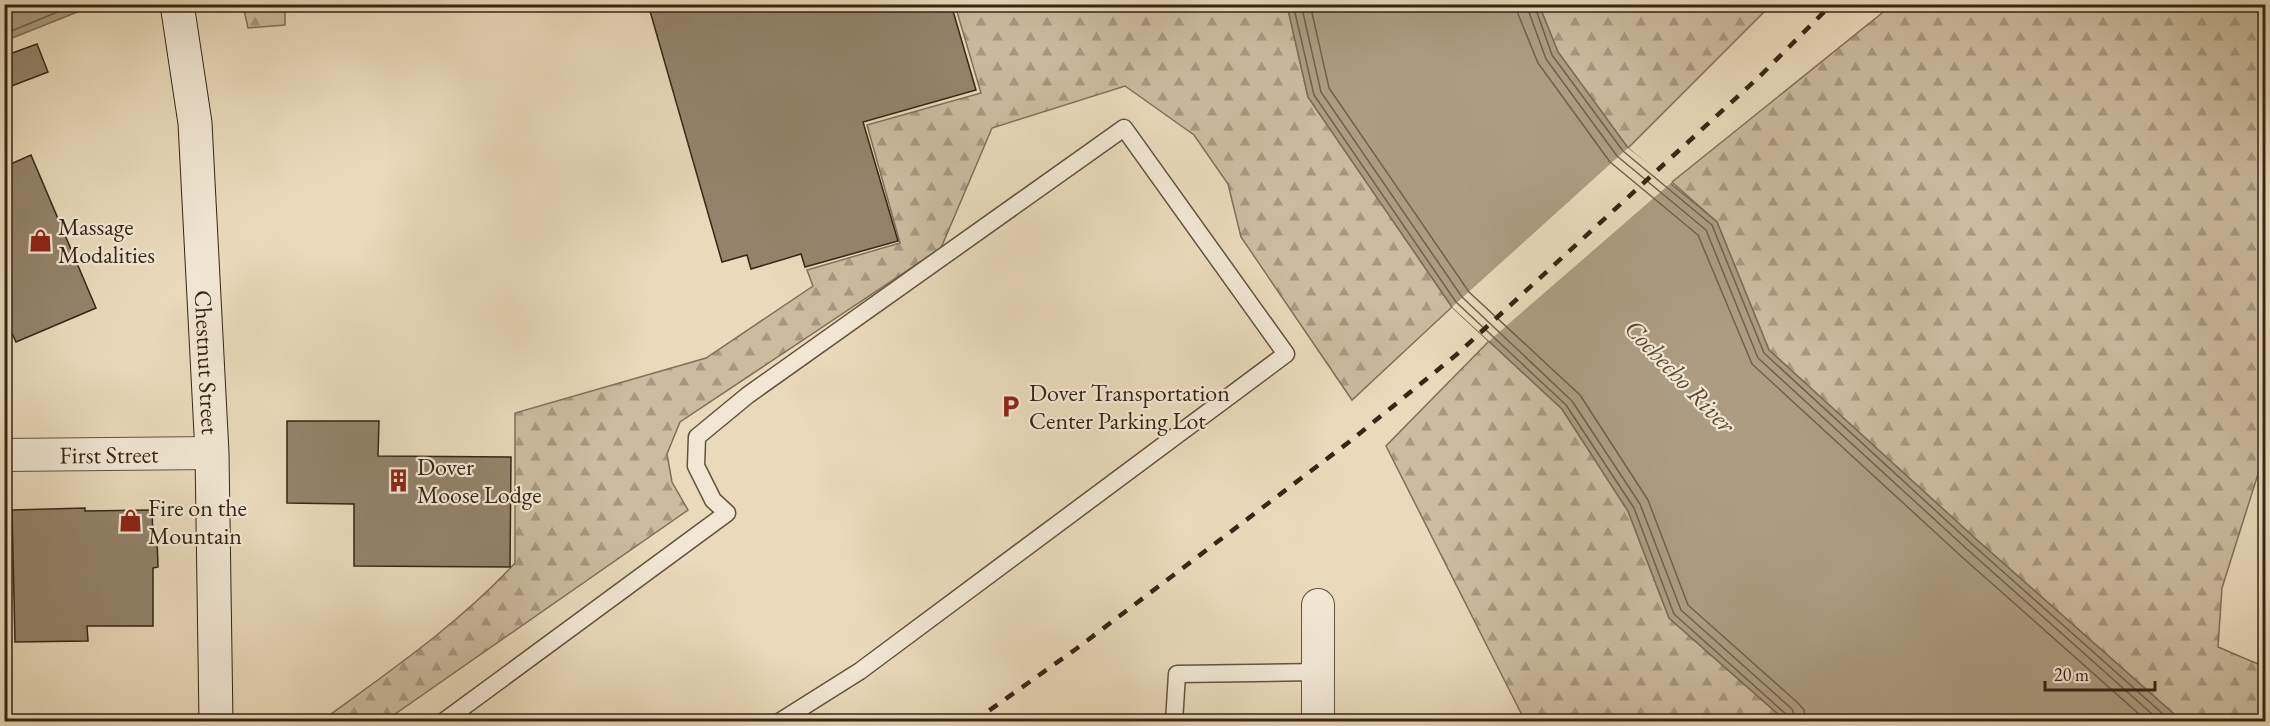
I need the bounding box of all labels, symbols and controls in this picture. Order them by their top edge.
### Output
place label: Massage Modalities [58,211,155,270]
shop icon: Massage Modalities [27,227,53,253]
street label: Chestnut Street [188,289,227,436]
water label: Cochecho River [1617,312,1744,441]
place label: Dover Transportation Center Parking Lot [1029,377,1230,436]
parking icon: Dover Transportation Center Parking Lot [998,393,1024,419]
street label: First Street [59,438,159,470]
place label: Dover Moose Lodge [417,451,542,510]
building icon: Dover Moose Lodge [386,467,412,493]
place label: Fire on the Mountain [148,492,247,551]
shop icon: Fire on the Mountain [117,508,143,534]
scale bar [2045,654,2154,692]
text: 20 m [2054,663,2089,686]

